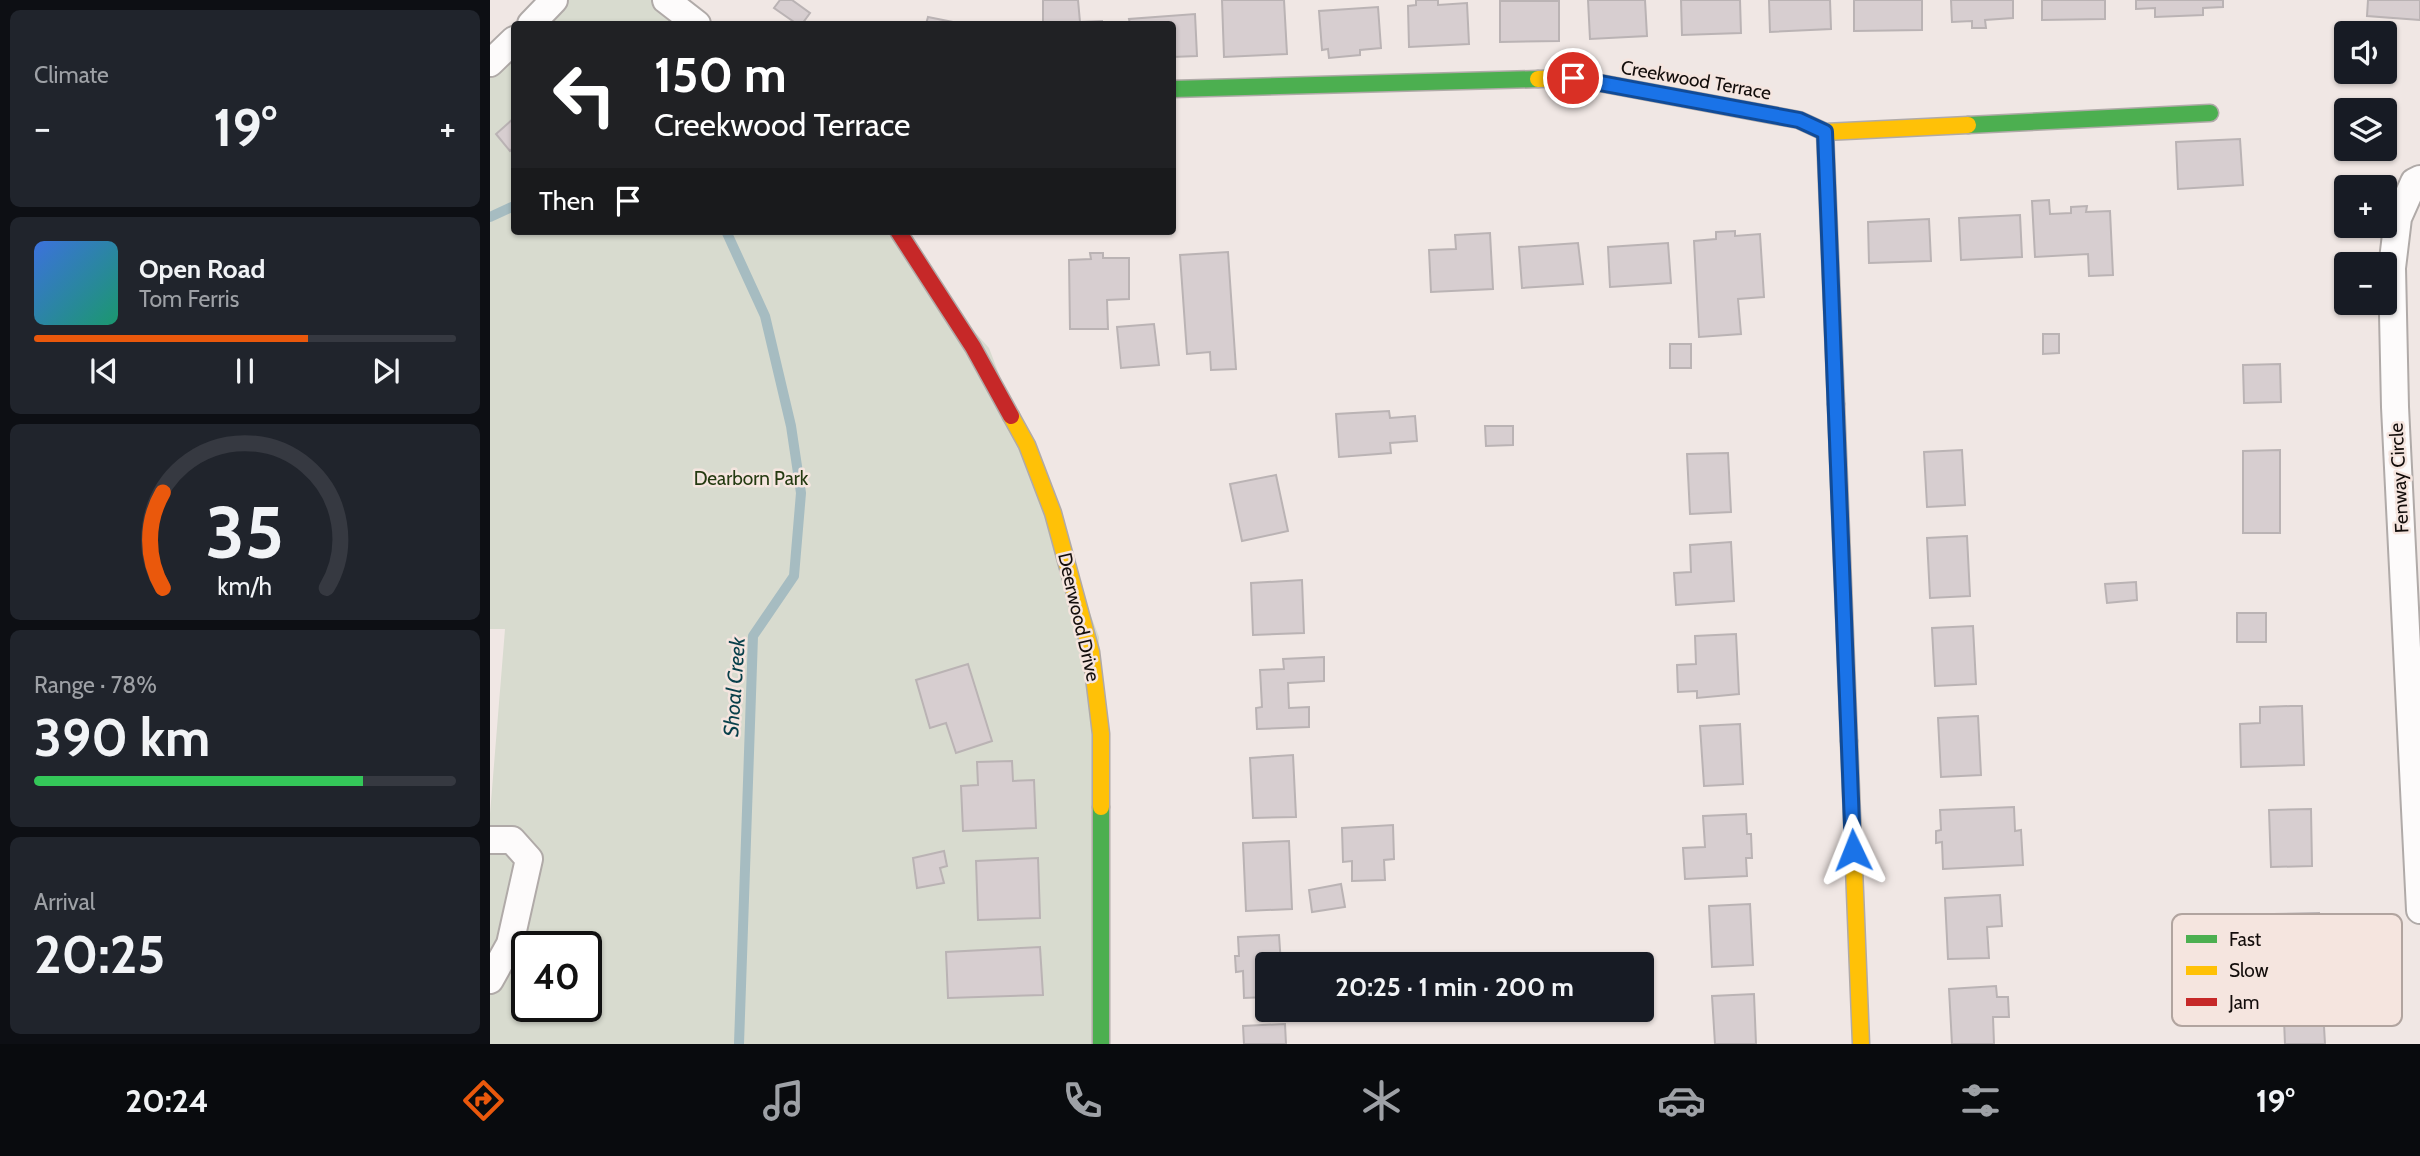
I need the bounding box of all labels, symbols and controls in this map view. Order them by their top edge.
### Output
map controls [2334,21,2397,315]
button: sound [2334,21,2397,84]
text: 150 m [654,45,787,104]
pin [1543,48,1603,108]
icon: left [539,49,630,140]
street label: Creekwood Terrace [1619,55,1773,105]
icon: arrive [1554,59,1592,97]
text: Climate [34,61,109,89]
text: 19° [213,96,277,159]
button: layers [2334,98,2397,161]
text: − [34,104,51,151]
text: + [439,104,456,151]
text: Creekwood Terrace [654,105,910,144]
button: + [2334,175,2397,238]
icon: arrive [609,182,647,220]
text: Then [539,185,595,217]
button: − [2334,252,2397,315]
text: Open Road [139,253,265,285]
text: Tom Ferris [139,285,239,313]
icon: previous [85,352,123,390]
icon: pause [226,352,264,390]
icon: next [367,352,405,390]
street label: Fenway Circle [2385,422,2413,534]
park label: Dearborn Park [694,467,809,490]
text: 35 [206,488,284,576]
street label: Deerwood Drive [1053,551,1105,684]
text: km/h [218,571,272,601]
water label: Shoal Creek [718,635,750,738]
text: Range · 78% [34,671,157,699]
text: 390 km [34,706,210,769]
position arrow [1816,813,1890,887]
text: Arrival [34,888,95,916]
legend [2172,914,2402,1026]
text: 20:25 [34,923,165,986]
text: Fast [2229,928,2262,951]
speed limit sign: 40 [511,931,602,1022]
text: Slow [2229,959,2269,982]
text: 20:25 · 1 min · 200 m [1335,971,1574,1003]
text: Jam [2228,991,2259,1014]
icon: directions [459,1076,508,1125]
icon: music [759,1076,808,1125]
icon: phone [1058,1076,1107,1125]
icon: climate [1357,1076,1406,1125]
icon: car [1657,1076,1706,1125]
icon: filters [1956,1076,2005,1125]
text: 20:24 [125,1081,209,1120]
text: 19° [2256,1081,2295,1120]

